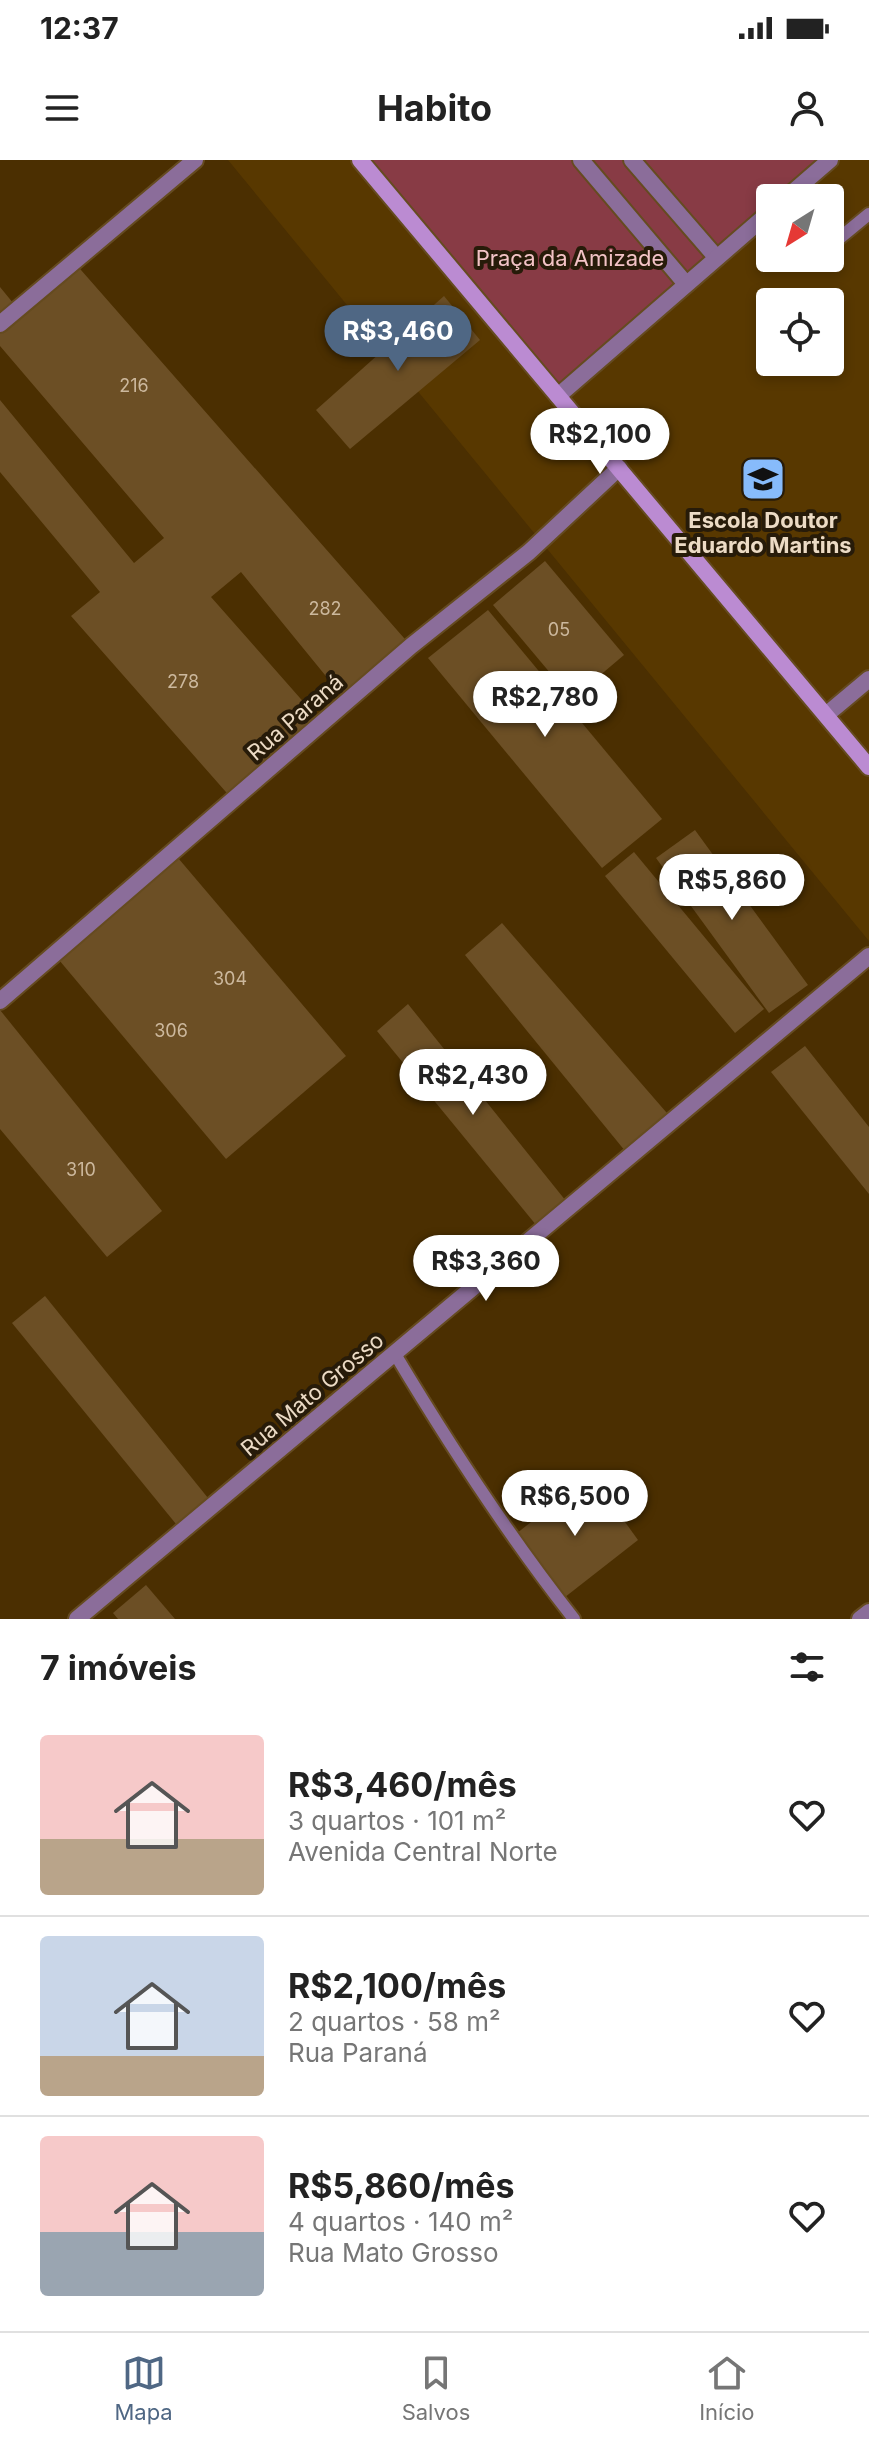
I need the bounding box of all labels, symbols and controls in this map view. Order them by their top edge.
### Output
text: 12:37 [40,10,119,46]
icon: menu [40,86,84,130]
text: Habito [377,86,492,130]
icon: person [785,86,829,130]
north arrow [756,184,844,272]
map controls [756,184,844,376]
park label: Praça da Amizade [476,245,664,271]
button: locate [756,288,844,376]
pin: R$3,460 [324,305,472,373]
text: R$3,460 [342,315,454,346]
house number: 216 [119,375,149,396]
pin: R$2,100 [526,408,674,476]
text: R$2,100 [548,418,652,449]
school or university icon: Escola Doutor Eduardo Martins [739,455,787,503]
place label: Escola Doutor Eduardo Martins [674,507,852,558]
house number: 282 [308,598,342,619]
house number: 05 [548,619,570,640]
street label: Rua Paraná [242,668,348,766]
house number: 278 [167,671,199,692]
pin: R$2,780 [471,671,619,739]
text: R$2,780 [491,681,599,712]
pin: R$5,860 [658,854,806,922]
text: R$5,860 [677,864,787,895]
house number: 304 [213,968,247,989]
house number: 306 [154,1020,188,1041]
pin: R$2,430 [399,1049,547,1117]
text: R$2,430 [417,1059,529,1090]
house number: 310 [66,1159,96,1180]
pin: R$3,360 [412,1235,560,1303]
text: R$3,360 [431,1245,541,1276]
street label: Rua Mato Grosso [235,1327,389,1461]
pin: R$6,500 [501,1470,649,1538]
text: R$6,500 [520,1480,630,1511]
icon: filters [785,1645,829,1689]
text: 7 imóveis [40,1647,197,1688]
text: R$3,460/mês [288,1764,517,1805]
icon: home [104,1767,200,1863]
icon: heart [785,1793,829,1837]
text: 3 quartos · 101 m² [288,1805,506,1836]
text: Avenida Central Norte [288,1836,558,1867]
text: R$2,100/mês [288,1965,506,2006]
icon: home [104,1968,200,2064]
icon: heart [785,1994,829,2038]
text: 2 quartos · 58 m² [288,2006,500,2037]
text: Rua Paraná [288,2037,428,2068]
text: R$5,860/mês [288,2165,515,2206]
icon: home [104,2168,200,2264]
icon: heart [785,2194,829,2238]
text: 4 quartos · 140 m² [288,2206,513,2237]
text: Rua Mato Grosso [288,2237,499,2268]
tab: Mapa [114,2351,173,2425]
tab: Salvos [402,2351,470,2425]
tab: Início [699,2351,755,2425]

